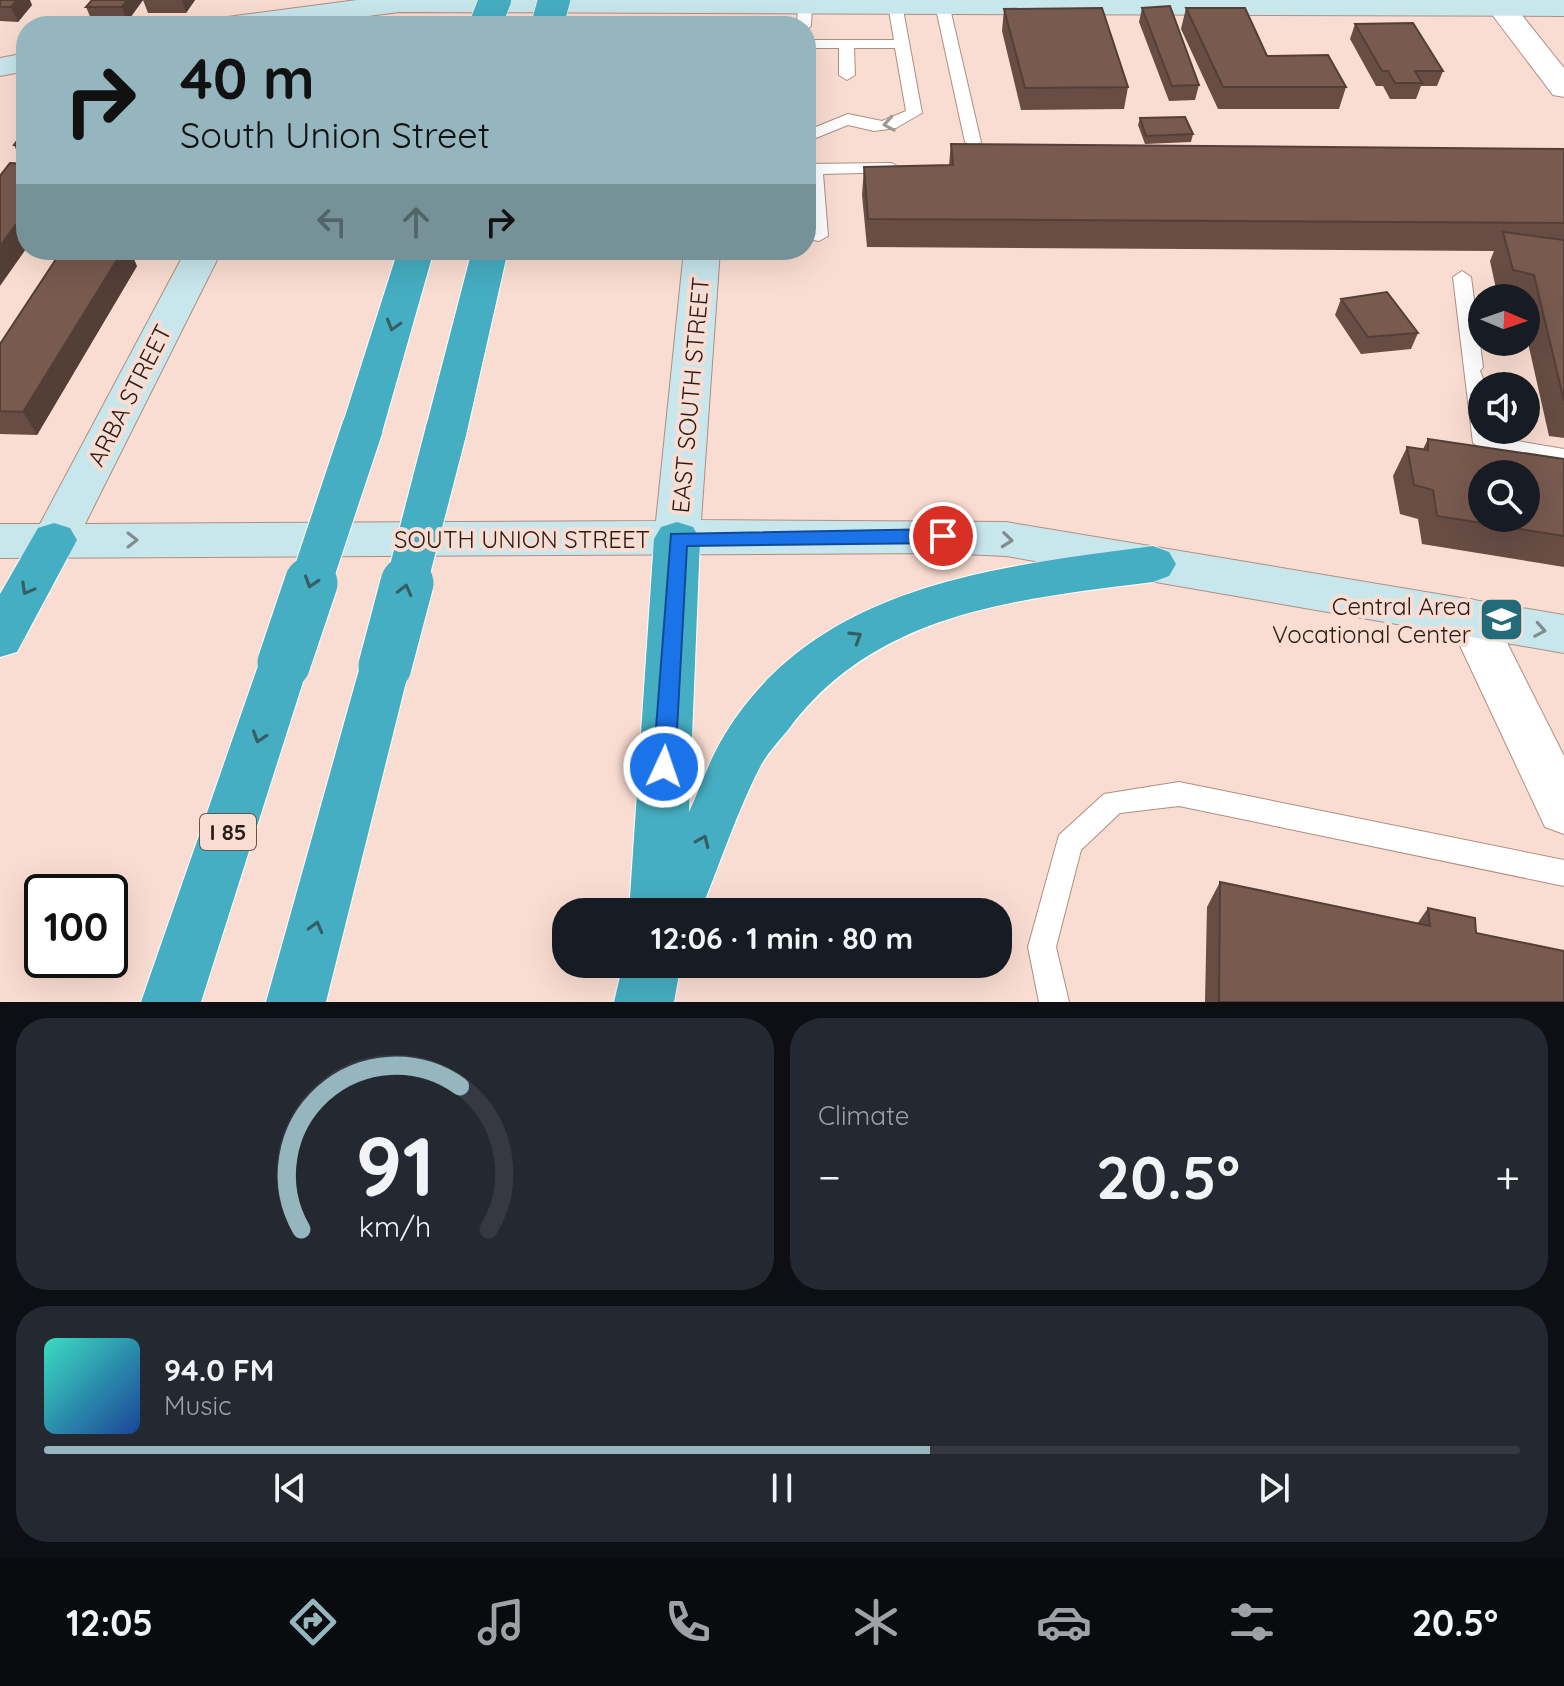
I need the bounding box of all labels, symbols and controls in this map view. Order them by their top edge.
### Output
text: 40 m [180,43,315,113]
icon: right [48,48,152,152]
text: South Union Street [180,112,490,157]
one-way arrow [882,115,895,132]
icon: left [310,200,354,244]
icon: ahead [394,200,438,244]
icon: right [478,200,522,244]
street label: EAST SOUTH STREET [665,276,715,514]
north arrow [1468,284,1540,356]
map controls [1468,284,1540,532]
one-way arrow [387,317,403,331]
street label: ARBA STREET [80,319,178,471]
button: sound [1468,372,1540,444]
button: search [1468,460,1540,532]
pin [909,502,977,570]
icon: arrive [921,514,965,558]
street label: SOUTH UNION STREET [394,524,650,554]
one-way arrow [126,531,139,549]
one-way arrow [1001,532,1014,549]
one-way arrow [304,574,320,588]
one-way arrow [21,580,37,594]
one-way arrow [395,584,412,598]
place label: Central Area Vocational Center [1272,591,1471,649]
school or university icon: Central Area Vocational Center [1478,596,1526,644]
one-way arrow [1533,620,1546,637]
one-way arrow [847,632,862,647]
position arrow [622,725,706,809]
one-way arrow [253,729,269,743]
road number: I 85 [200,814,256,850]
one-way arrow [694,834,710,849]
speed limit sign: 100 [24,874,128,978]
text: 12:06 · 1 min · 80 m [651,919,913,957]
one-way arrow [306,920,323,934]
text: Climate [818,1099,909,1132]
text: 91 [355,1113,435,1217]
text: 20.5° [1096,1139,1240,1214]
text: − [818,1149,841,1204]
text: + [1495,1149,1520,1204]
text: km/h [359,1208,431,1244]
text: 94.0 FM [164,1351,274,1389]
text: Music [164,1389,232,1422]
icon: previous [268,1466,312,1510]
icon: pause [760,1466,804,1510]
icon: next [1252,1466,1296,1510]
icon: directions [285,1594,341,1650]
icon: music [473,1594,529,1650]
icon: phone [660,1594,716,1650]
icon: climate [848,1594,904,1650]
icon: car [1036,1594,1092,1650]
icon: filters [1224,1594,1280,1650]
text: 12:05 [66,1600,153,1645]
text: 20.5° [1412,1600,1498,1645]

